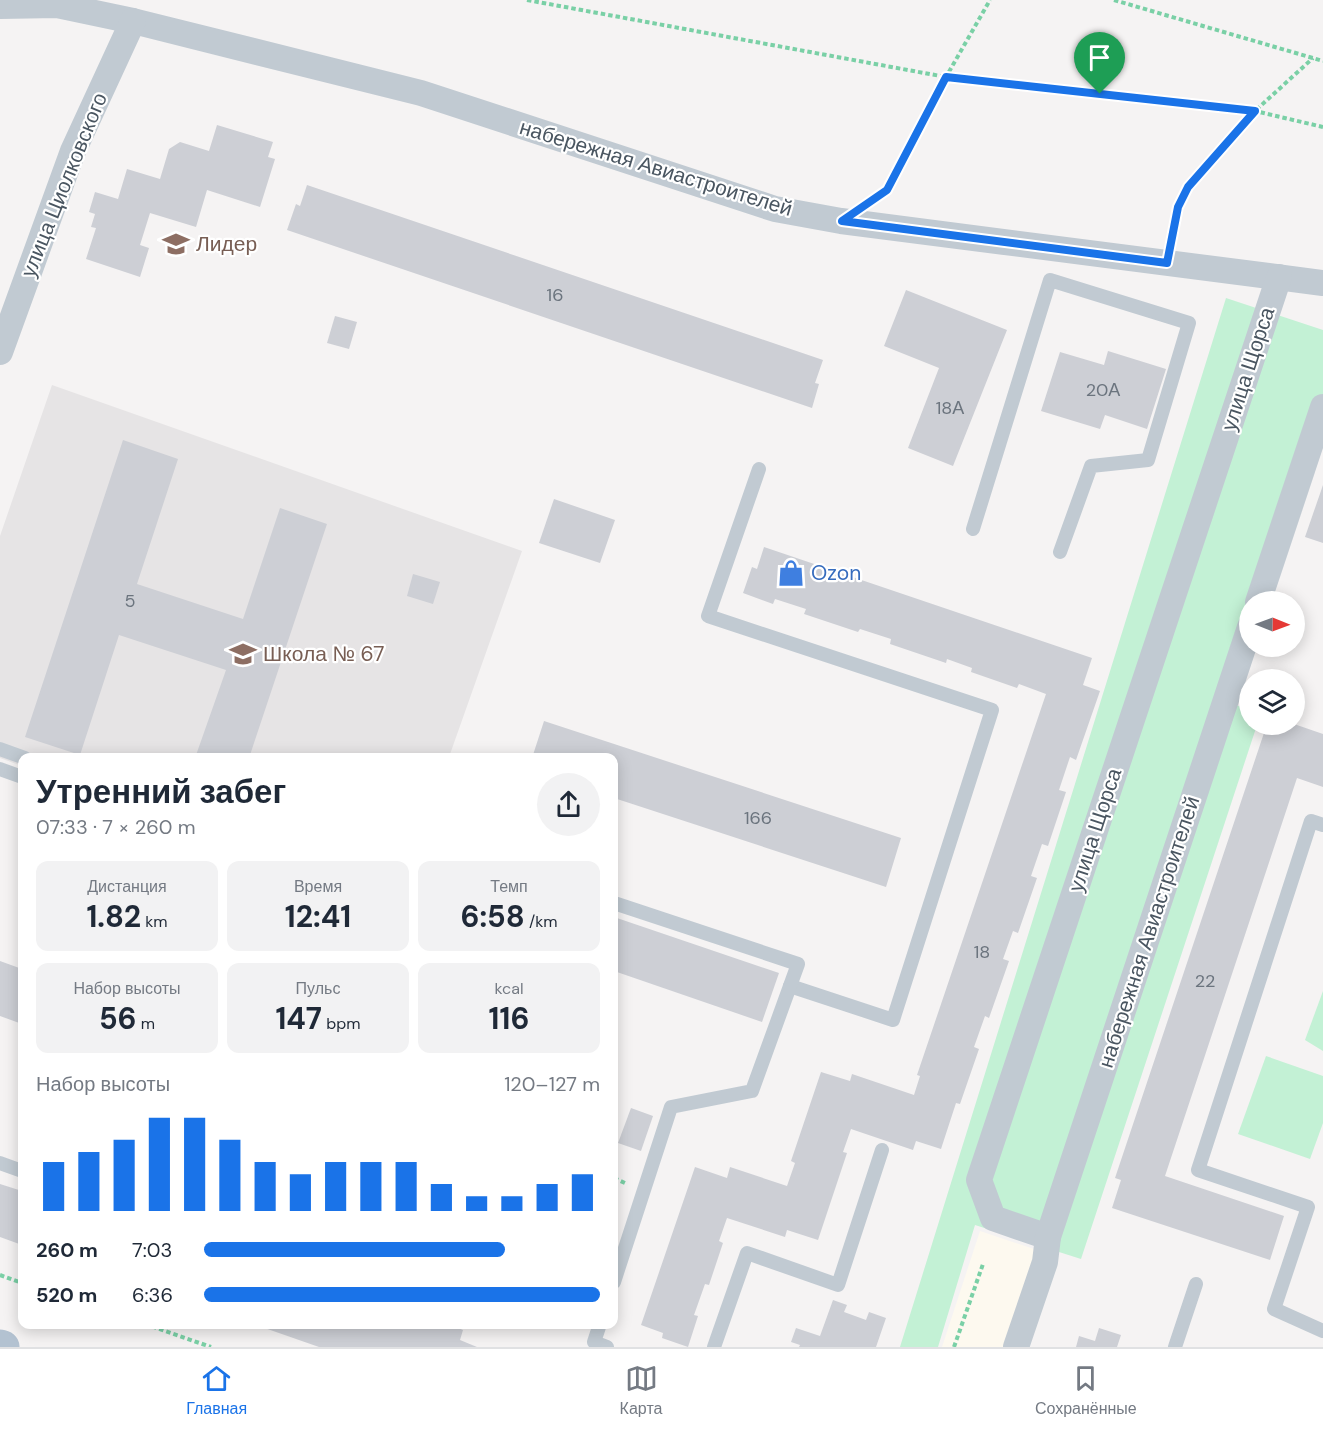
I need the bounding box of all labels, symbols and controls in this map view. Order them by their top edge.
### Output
pin [1074,32,1125,94]
icon: arrive [1083,41,1116,74]
street label: улица Циолковского [14,89,114,281]
street label: набережная Авиастроителей [516,113,796,223]
school or university icon: Лидер [161,229,191,259]
place label: Лидер [196,230,257,258]
house number: 16 [547,283,563,307]
street label: улица Щорса [1215,303,1281,434]
house number: 20А [1086,378,1120,402]
house number: 18А [936,396,964,420]
shop icon: Ozon [776,558,806,588]
place label: Ozon [811,559,861,587]
house number: 5 [125,589,135,613]
north arrow [1239,591,1305,657]
map controls [1239,591,1305,735]
school or university icon: Школа № 67 [228,639,258,669]
place label: Школа № 67 [263,640,384,668]
button: layers [1239,669,1305,735]
street label: улица Щорса [1062,764,1128,895]
text: Утренний забег [36,770,286,813]
button: share [537,773,600,836]
street label: набережная Авиастроителей [1092,793,1206,1071]
house number: 166 [744,806,772,830]
text: 07:33 · 7 × 260 m [36,814,196,840]
text: Дистанция [87,876,167,897]
text: Время [294,876,342,897]
text: Темп [490,876,528,897]
text: 1.82 [86,897,141,936]
text: 12:41 [285,897,351,936]
text: 6:58 [460,897,525,936]
text: km [141,911,168,932]
text: /km [525,911,558,932]
house number: 18 [974,940,990,964]
house number: 22 [1195,969,1215,993]
text: Набор высоты [73,978,181,999]
text: Пульс [296,978,340,999]
text: kcal [495,978,523,999]
text: 56 [99,999,137,1038]
text: 147 [275,999,322,1038]
text: 116 [489,999,529,1038]
text: m [137,1013,155,1034]
text: bpm [322,1013,361,1034]
text: Набор высоты [36,1071,170,1097]
text: 120–127 m [504,1071,600,1097]
text: 260 m [36,1237,98,1263]
text: 7:03 [132,1237,172,1263]
text: 520 m [36,1282,97,1308]
text: 6:36 [132,1282,173,1308]
tab: Главная [186,1362,247,1419]
tab: Карта [620,1362,662,1419]
tab: Сохранённые [1035,1362,1137,1419]

